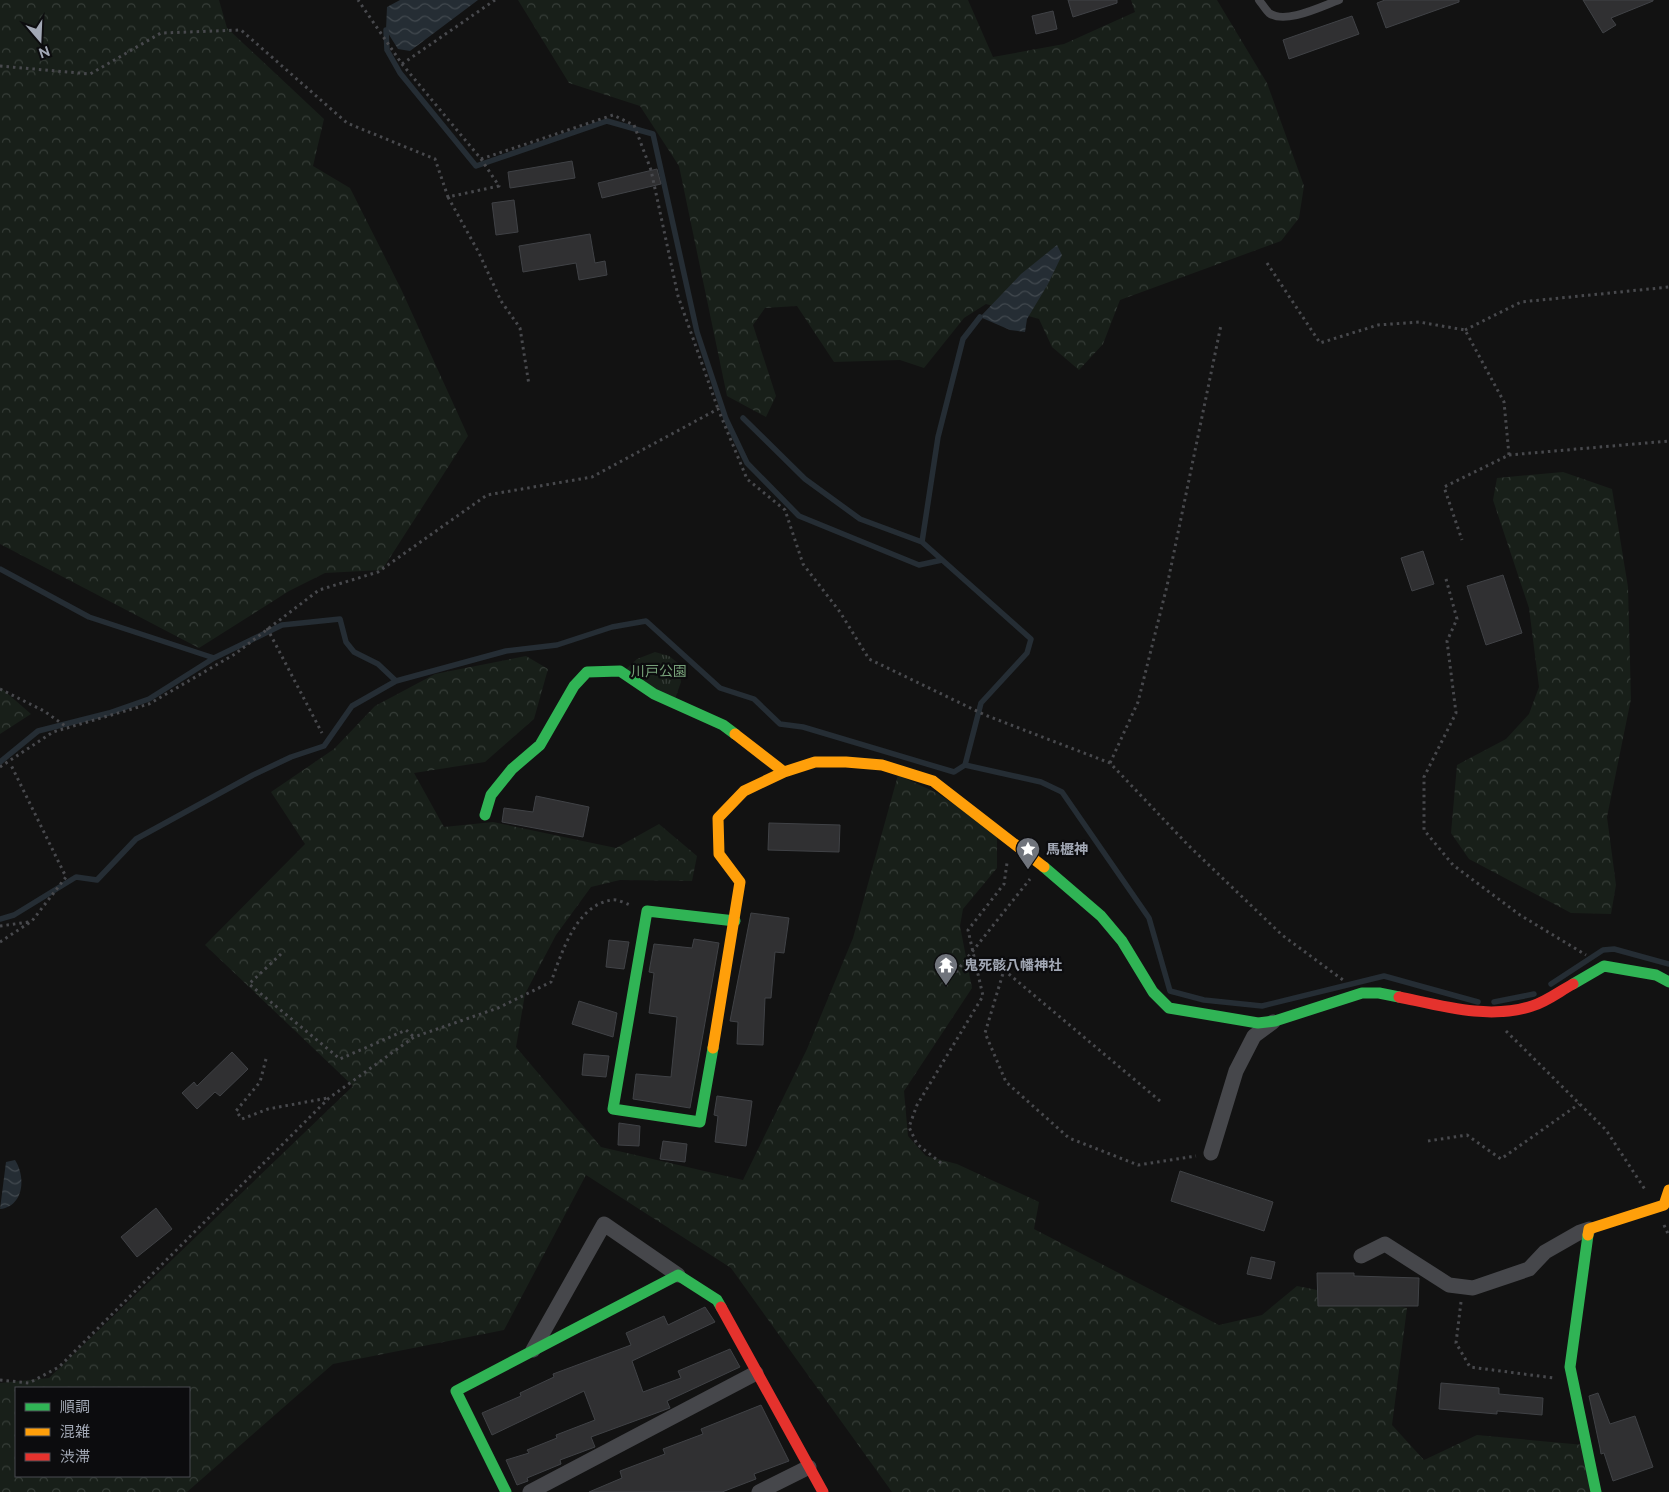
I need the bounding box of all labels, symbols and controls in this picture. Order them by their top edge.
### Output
north arrow [15,15,65,65]
text: N [37,43,52,62]
park label: 川戸公園 [631,663,687,679]
place icon: 馬櫪神 [1015,836,1041,870]
place label: 馬櫪神 [1046,841,1088,857]
temple icon: 鬼死骸八幡神社 [933,952,959,986]
place label: 鬼死骸八幡神社 [964,957,1062,973]
legend [15,1387,190,1477]
text: 順調 [60,1398,90,1416]
text: 混雑 [60,1423,90,1441]
text: 渋滞 [60,1448,90,1466]

